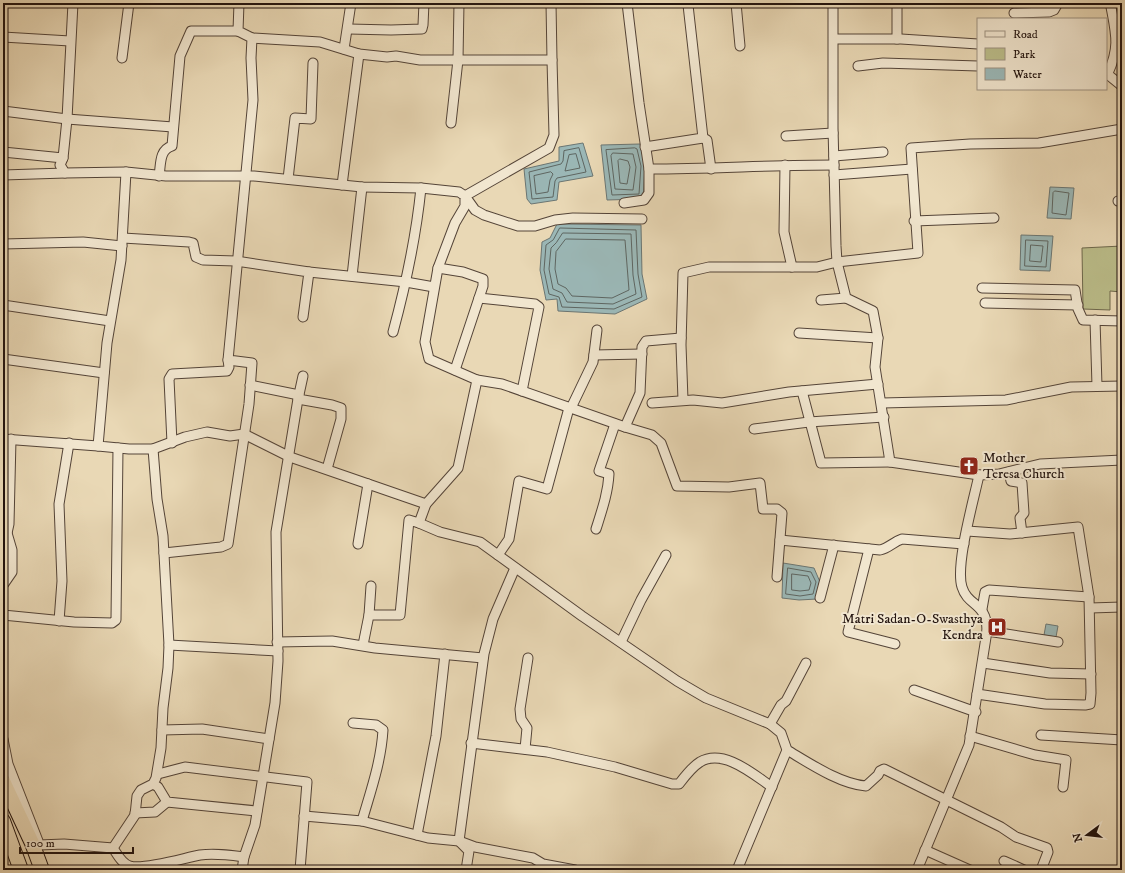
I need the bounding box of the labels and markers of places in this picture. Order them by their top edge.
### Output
place label: Mother Teresa Church [983,449,1065,483]
church icon: Mother Teresa Church [958,455,980,477]
place label: Matri Sadan-O-Swasthya Kendra [842,610,983,644]
hospital icon: Matri Sadan-O-Swasthya Kendra [986,616,1008,638]

